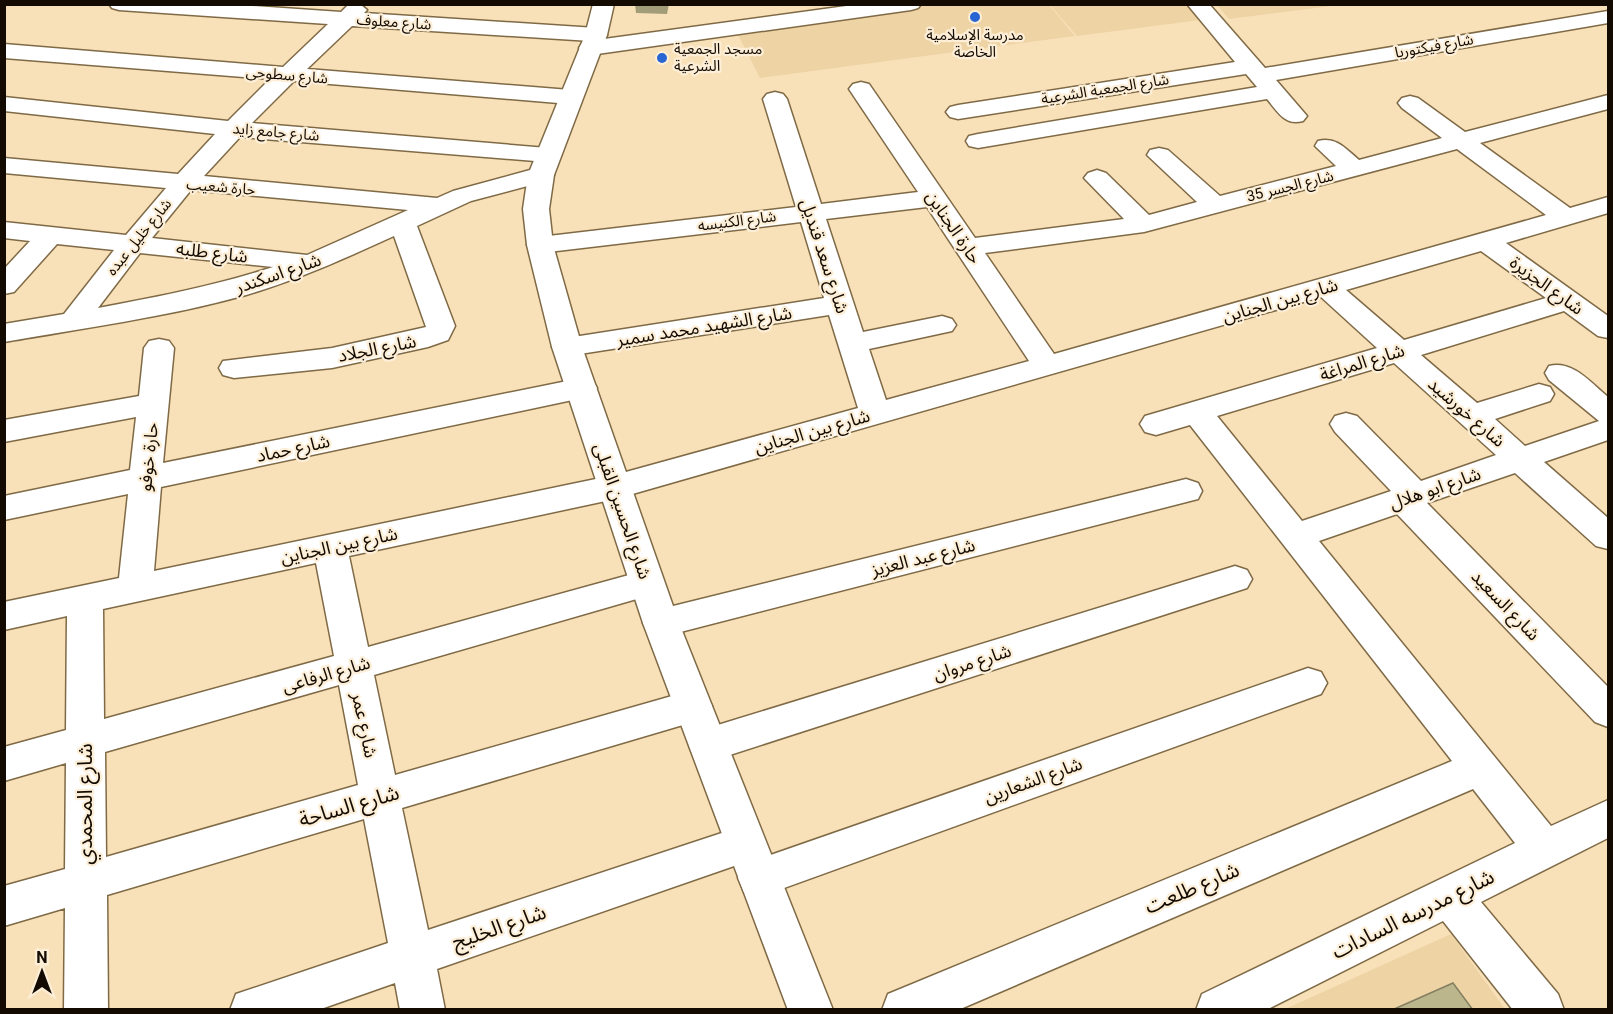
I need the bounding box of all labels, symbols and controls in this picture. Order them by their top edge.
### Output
street label: شارع معلوف [356,10,432,37]
marker: مدرسة الإسلامية الخاصة [968,10,982,24]
place label: مدرسة الإسلامية الخاصة [926,26,1024,61]
street label: شارع فيكتوريا [1393,30,1475,65]
place label: مسجد الجمعية الشرعية [674,40,762,75]
marker: مسجد الجمعية الشرعية [655,51,669,65]
street label: شارع سطوحى [245,62,329,91]
street label: شارع الجمعية الشرعية [1040,70,1171,111]
street label: شارع جامع زايد [232,119,320,148]
street label: شارع الجسر 35 [1245,166,1336,208]
street label: حارة شعيب [186,175,257,199]
street label: حارة الجناين [921,186,986,268]
street label: شارع خليل عبده [103,195,178,281]
street label: شارع سعد قنديل [793,196,853,317]
street label: شارع الكنيسه [697,207,778,238]
street label: شارع طلبه [174,237,249,271]
street label: شارع اسكندر [231,249,325,302]
street label: شارع الجزيرة [1504,251,1588,322]
street label: شارع بين الجناين [1220,273,1341,330]
street label: شارع الشهيد محمد سمير [614,302,794,354]
street label: شارع الجلاد [336,330,419,370]
street label: شارع المراغة [1317,339,1408,389]
street label: شارع خورشيد [1422,373,1510,454]
street label: شارع بين الجناين [752,404,873,461]
street label: حارة خوفو [134,422,163,493]
street label: شارع حماد [254,430,332,470]
street label: شارع الحسين القبلى [586,440,656,583]
street label: شارع ابو هلال [1387,463,1485,517]
street label: شارع بين الجناين [279,522,400,572]
street label: شارع عبد العزيز [868,534,978,584]
street label: شارع السعيد [1464,566,1545,647]
street label: شارع مروان [930,640,1015,688]
street label: شارع الرفاعى [280,651,374,700]
street label: شارع عمر [344,689,382,760]
street label: شارع المحمدي [73,743,101,865]
street label: شارع الشعارين [981,753,1086,811]
street label: شارع الساحة [296,780,403,835]
street label: شارع طلعت [1141,857,1244,921]
street label: شارع مدرسه السادات [1328,864,1499,966]
street label: شارع الخليج [449,900,550,957]
north arrow [12,942,72,1002]
text: N [36,948,48,967]

